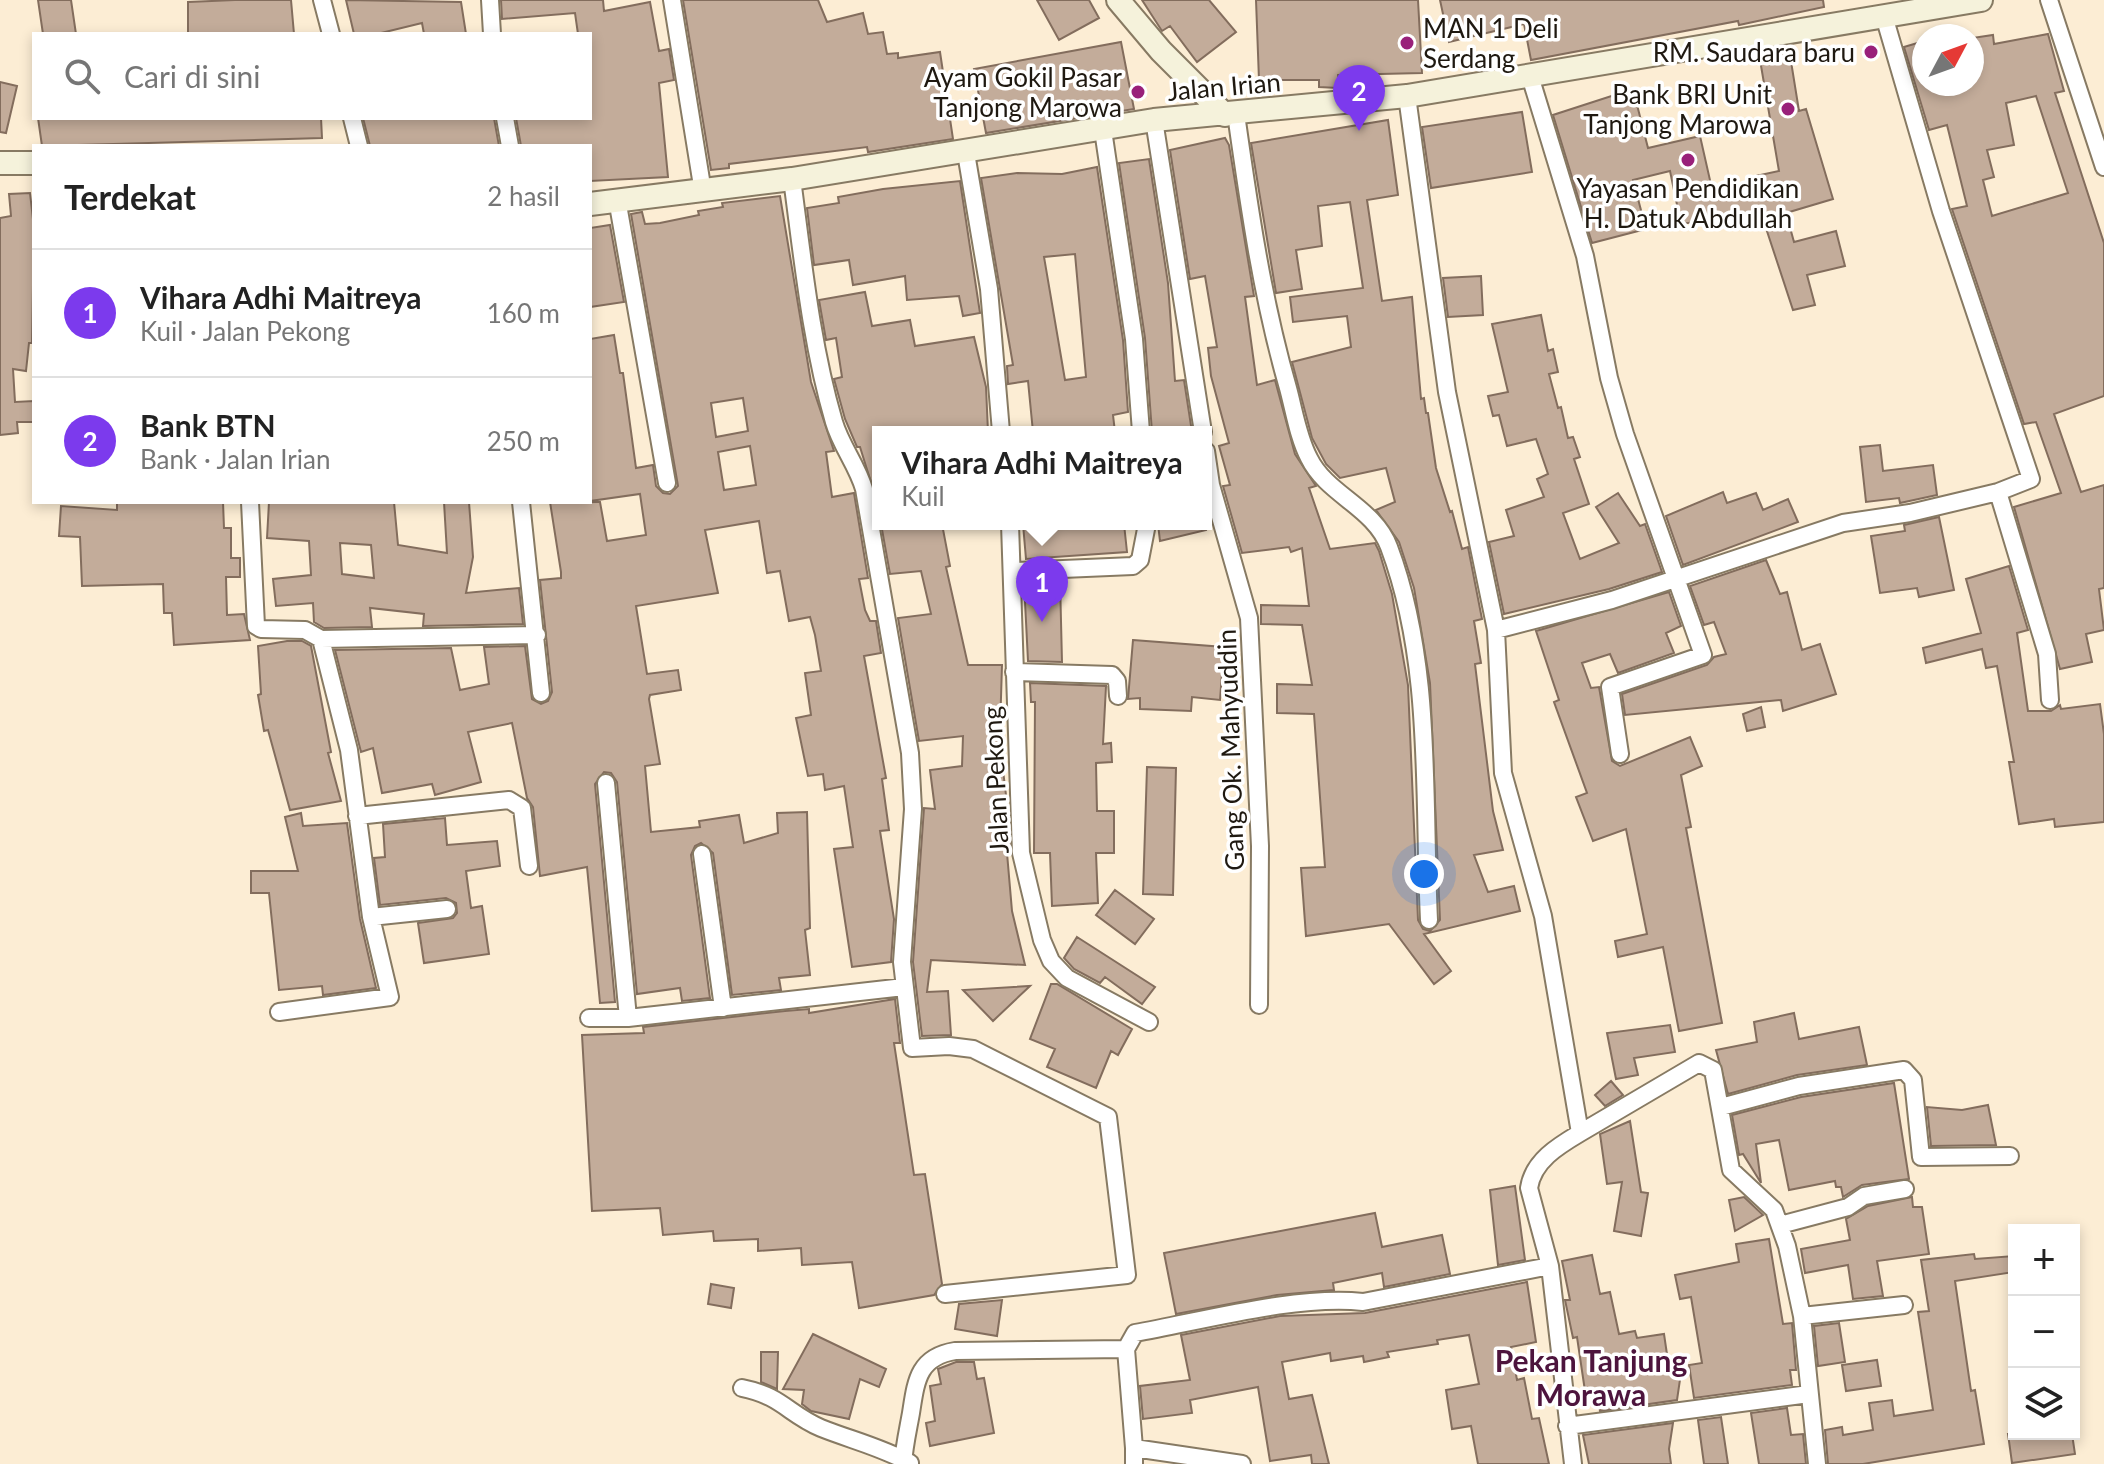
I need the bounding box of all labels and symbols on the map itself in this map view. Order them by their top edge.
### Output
place label: MAN 1 Deli Serdang [1423,12,1559,74]
north arrow [1912,24,1984,96]
marker: MAN 1 Deli Serdang [1398,34,1416,52]
place label: RM. Saudara baru [1653,36,1855,68]
marker: RM. Saudara baru [1862,43,1880,61]
place label: Ayam Gokil Pasar Tanjong Marowa [924,61,1123,123]
street label: Jalan Irian [1166,65,1282,107]
pin: 2 [1333,65,1385,131]
place label: Bank BRI Unit Tanjong Marowa [1583,78,1773,140]
marker: Ayam Gokil Pasar Tanjong Marowa [1129,83,1147,101]
marker: Bank BRI Unit Tanjong Marowa [1779,100,1797,118]
marker: Yayasan Pendidikan H. Datuk Abdullah [1679,151,1697,169]
place label: Yayasan Pendidikan H. Datuk Abdullah [1577,172,1799,234]
pin: 1 [1016,556,1068,622]
street label: Gang Ok. Mahyuddin [1210,629,1250,871]
street label: Jalan Pekong [975,706,1015,854]
your location [1404,854,1444,894]
district label: Pekan Tanjung Morawa [1495,1342,1687,1412]

